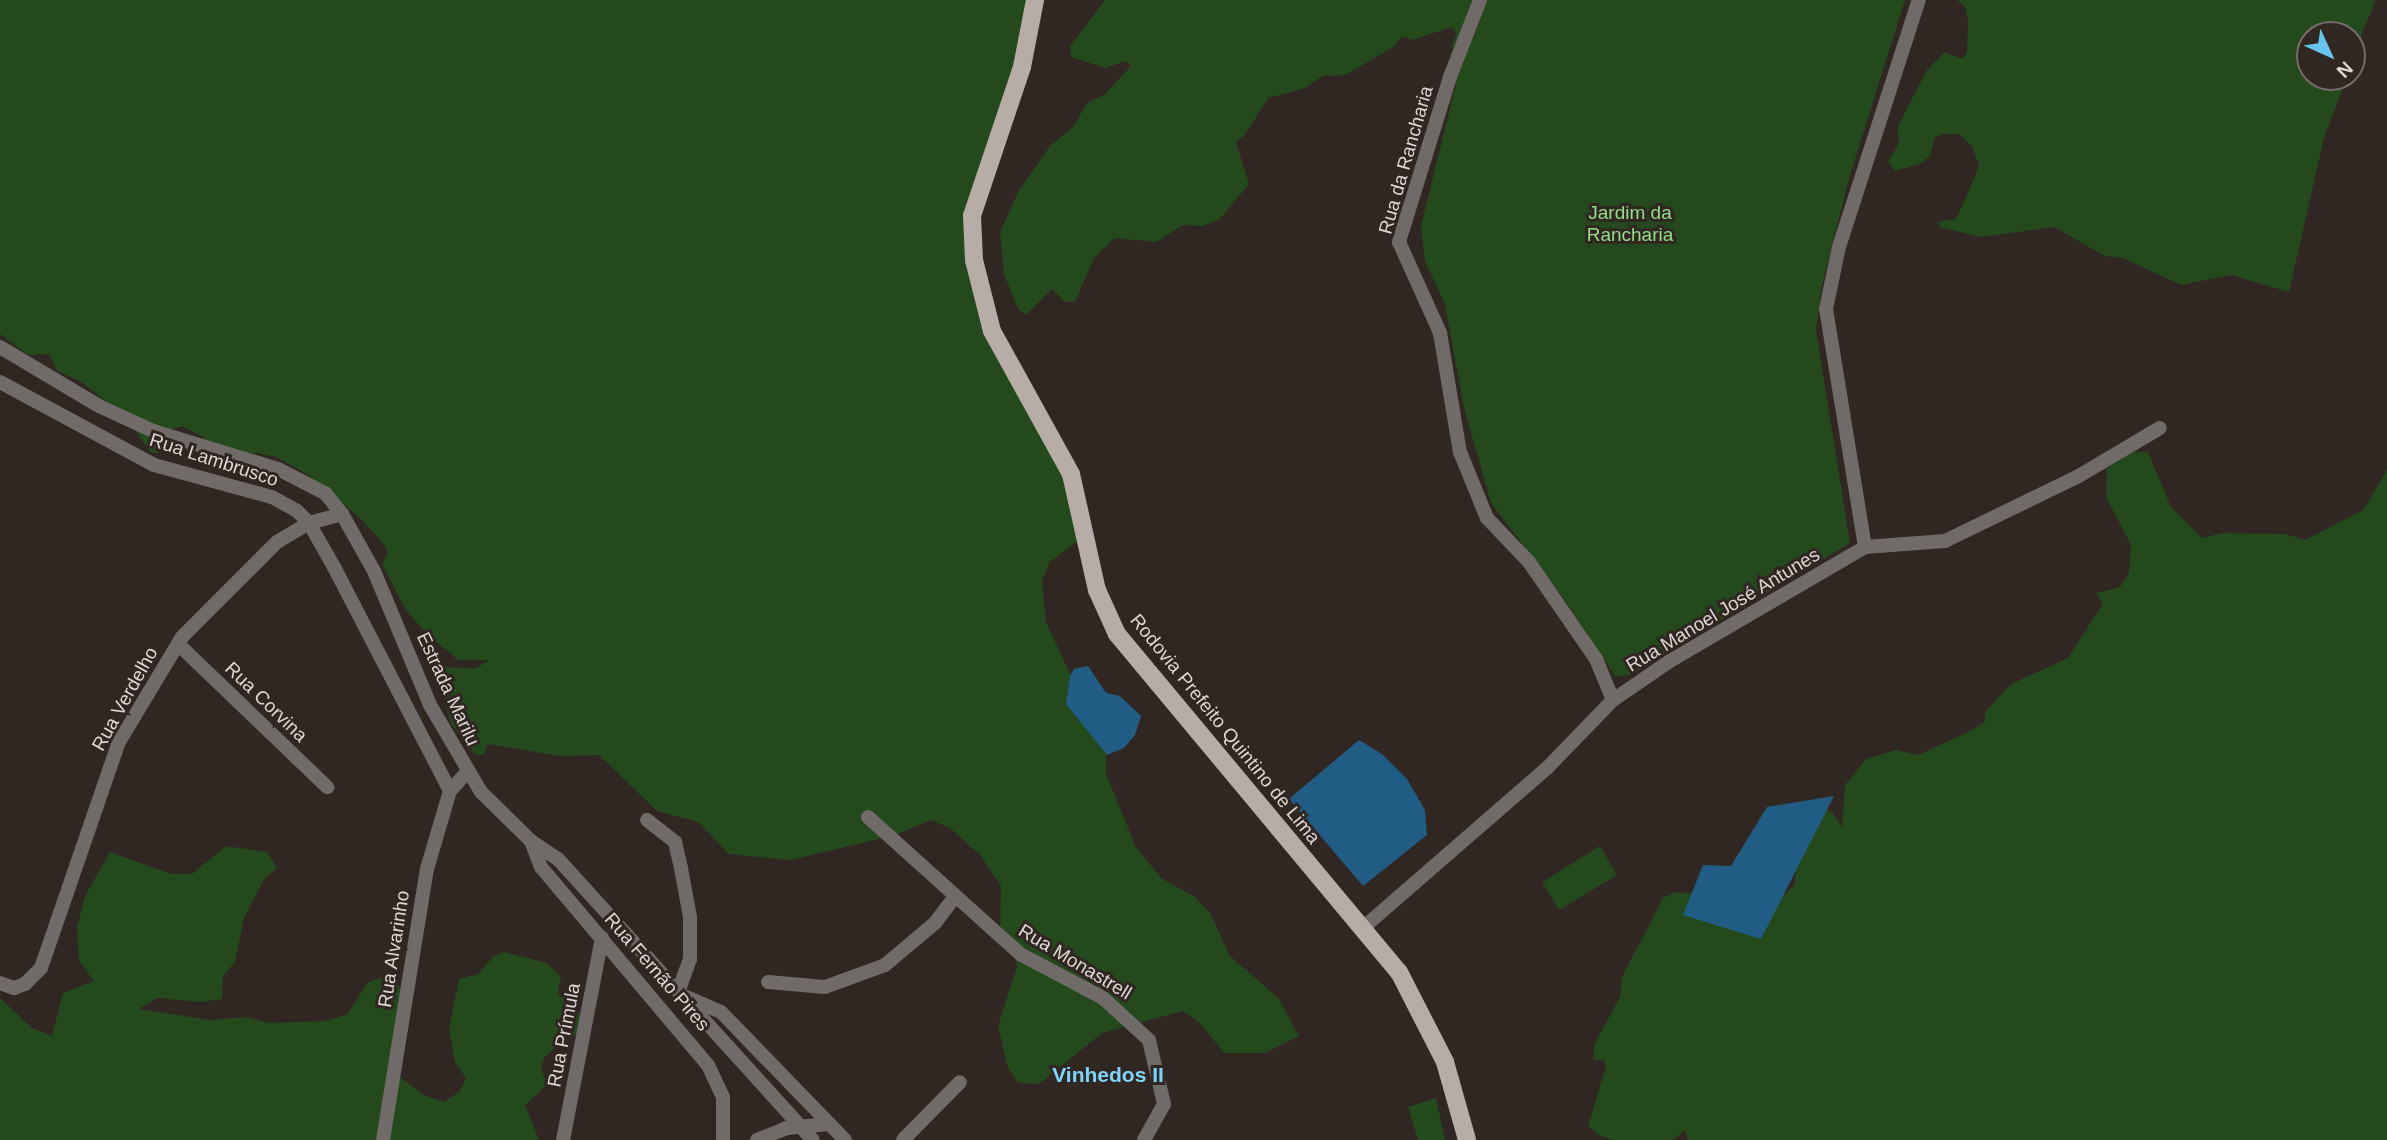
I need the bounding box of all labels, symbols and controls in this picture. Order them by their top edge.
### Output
north arrow [2296,21,2366,91]
text: N [2333,58,2357,82]
street label: Rua da Rancharia [1374,83,1438,237]
park label: Jardim da Rancharia [1587,202,1673,246]
street label: Rua Lambrusco [147,428,281,492]
street label: Rua Manoel José Antunes [1622,543,1824,677]
street label: Rodovia Prefeito Quintino de Lima [1125,609,1325,849]
street label: Estrada Marilu [412,629,484,749]
street label: Rua Verdelho [87,643,163,755]
street label: Rua Corvina [220,657,312,747]
street label: Rua Alvarinho [373,888,415,1010]
street label: Rua Fernão Pires [600,908,714,1036]
street label: Rua Monastrell [1014,919,1136,1005]
street label: Rua Prímula [543,981,585,1089]
district label: Vinhedos II [1052,1062,1164,1088]

